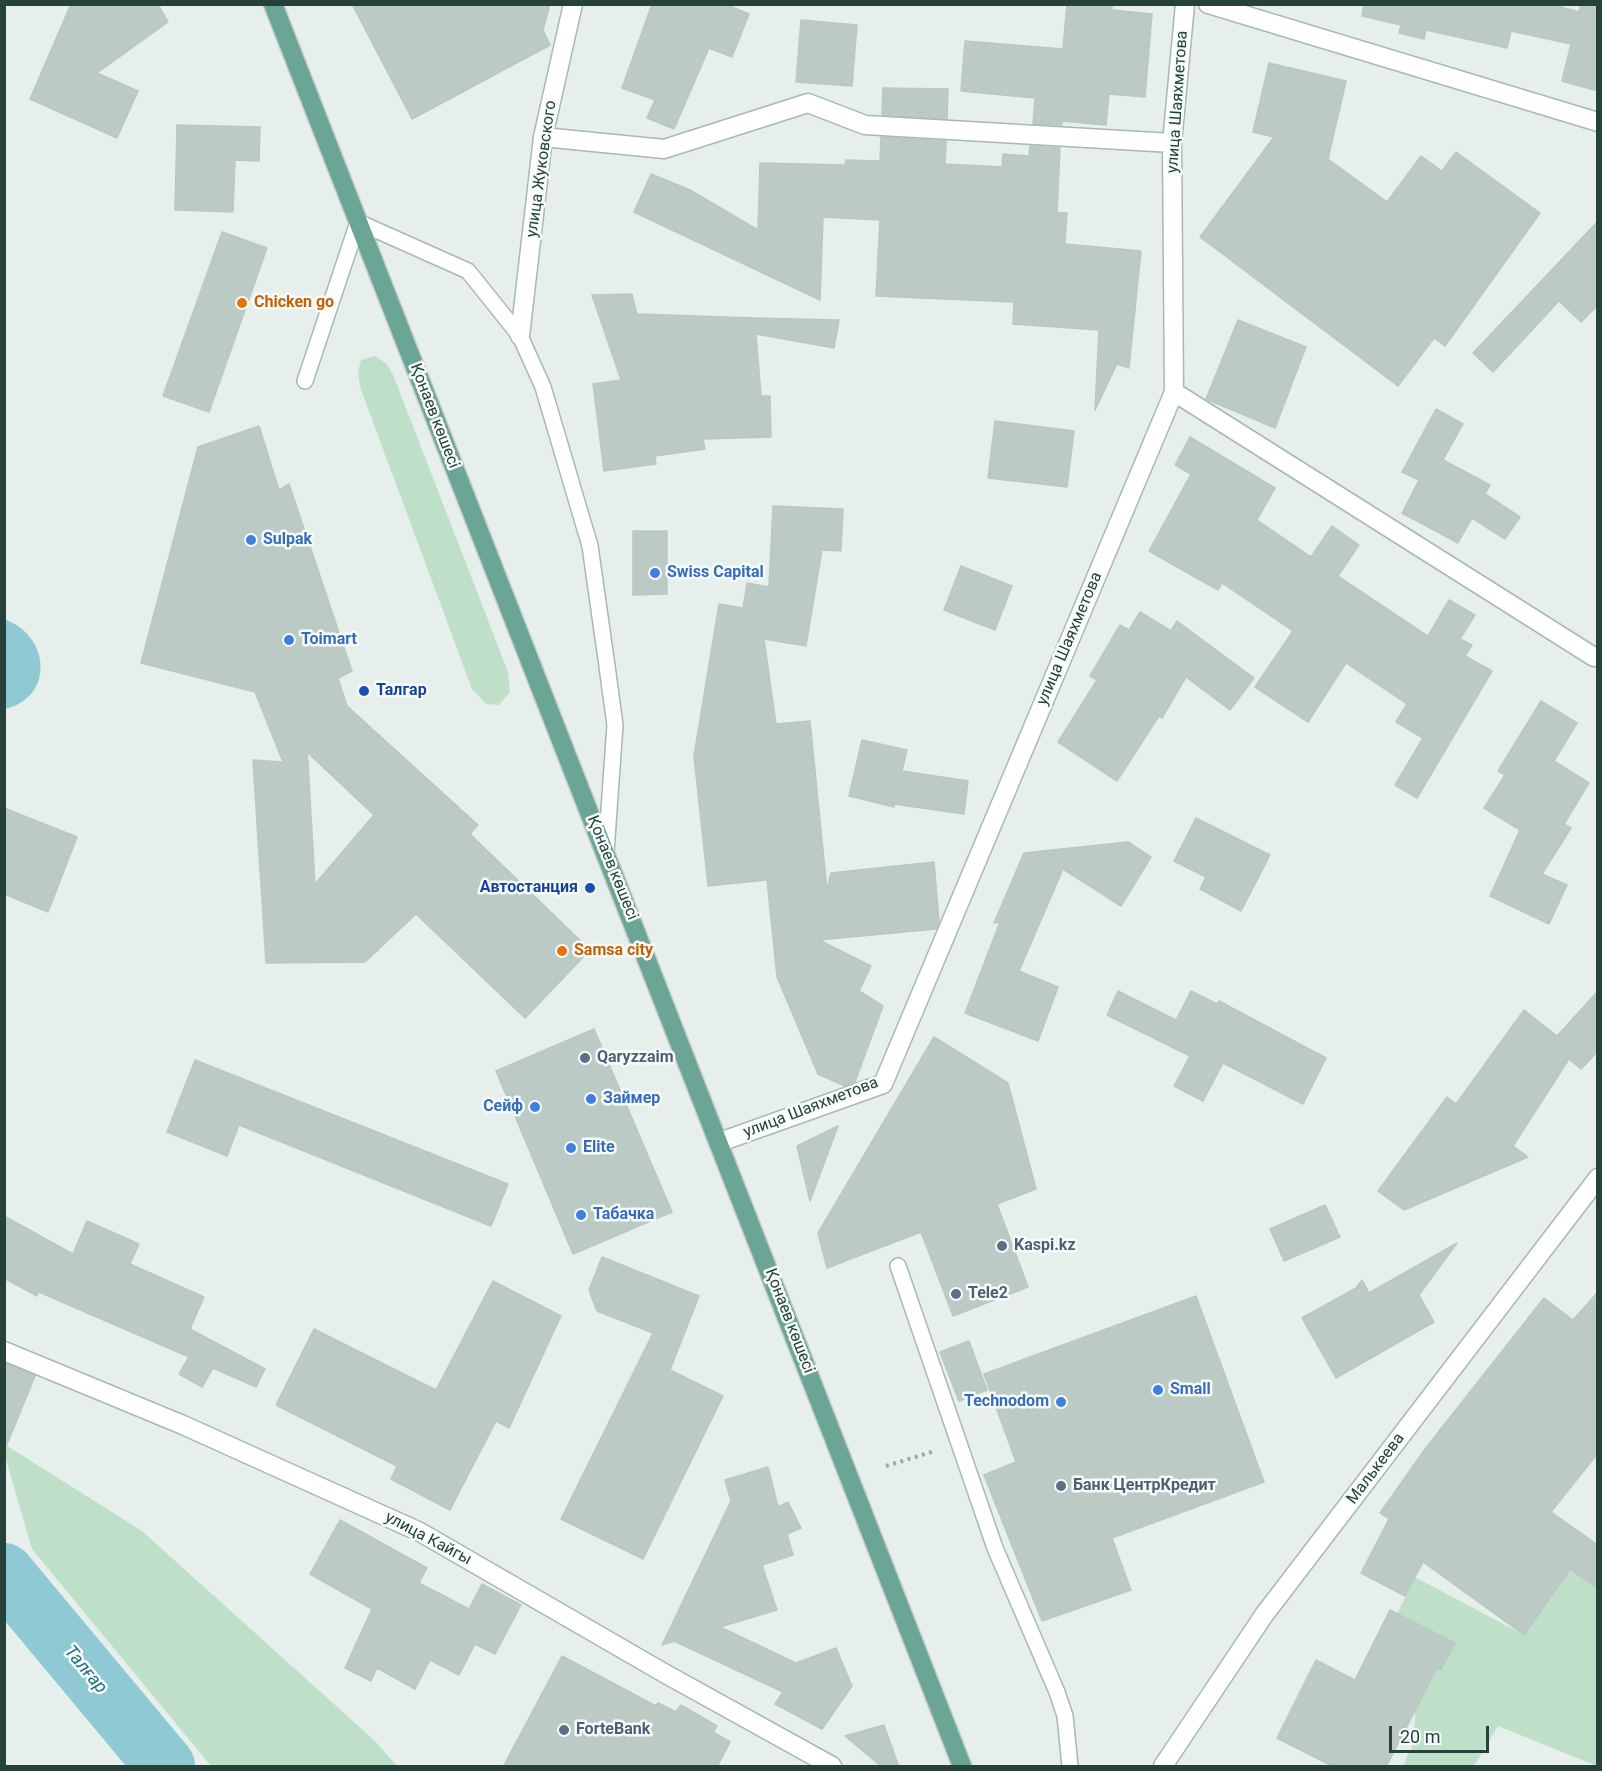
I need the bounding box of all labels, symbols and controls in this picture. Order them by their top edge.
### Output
street label: улица Шаяхметова [1163,30,1193,174]
street label: улица Жуковского [523,99,561,239]
place label: Chicken go [254,293,334,313]
marker: Chicken go [235,296,249,310]
street label: Қонаев көшесі [405,361,463,471]
place label: Sulpak [263,530,312,550]
marker: Sulpak [244,533,258,547]
place label: Swiss Capital [667,563,764,583]
marker: Swiss Capital [648,566,662,580]
street label: улица Шаяхметова [1033,569,1107,709]
place label: Toimart [301,630,357,650]
marker: Toimart [282,633,296,647]
place label: Талгар [376,681,427,701]
marker: Талгар [357,684,371,698]
street label: Қонаев көшесі [582,813,642,923]
place label: Автостанция [480,878,578,898]
marker: Автостанция [583,881,597,895]
place label: Samsa city [574,941,653,961]
marker: Samsa city [555,944,569,958]
place label: Qaryzzaim [597,1048,674,1068]
marker: Qaryzzaim [578,1051,592,1065]
street label: улица Шаяхметова [741,1073,881,1143]
place label: Займер [603,1089,660,1109]
marker: Займер [584,1092,598,1106]
place label: Сейф [483,1097,523,1117]
marker: Сейф [528,1100,542,1114]
place label: Elite [583,1138,615,1158]
marker: Elite [564,1141,578,1155]
place label: Табачка [593,1205,654,1225]
marker: Табачка [574,1208,588,1222]
place label: Kaspi.kz [1014,1236,1076,1256]
marker: Kaspi.kz [995,1239,1009,1253]
street label: Қонаев көшесі [760,1266,818,1376]
place label: Tele2 [968,1284,1008,1304]
marker: Tele2 [949,1287,963,1301]
place label: Small [1170,1380,1211,1400]
marker: Small [1151,1383,1165,1397]
place label: Technodom [964,1392,1049,1412]
marker: Technodom [1054,1395,1068,1409]
street label: Малькеева [1343,1430,1409,1508]
place label: Банк ЦентрКредит [1073,1476,1216,1496]
marker: Банк ЦентрКредит [1054,1479,1068,1493]
street label: улица Кайгы [381,1508,475,1570]
water label: Талғар [59,1642,111,1698]
scale bar [1392,1714,1492,1752]
place label: ForteBank [576,1720,650,1740]
marker: ForteBank [557,1723,571,1737]
text: 20 m [1400,1726,1440,1747]

